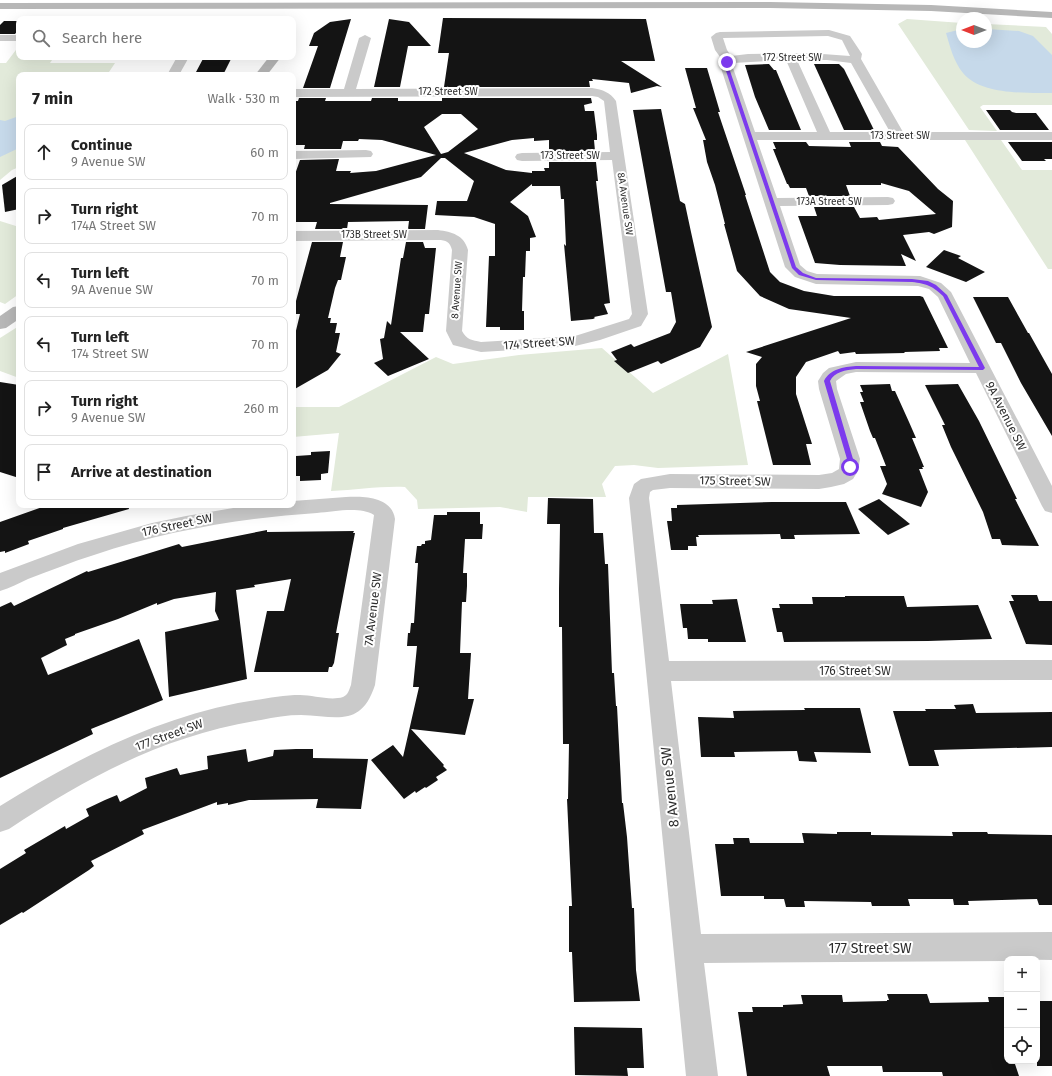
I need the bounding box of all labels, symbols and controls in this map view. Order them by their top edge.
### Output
north arrow [956,12,992,48]
search box [16,16,296,60]
icon: search [30,27,52,49]
text: Search here [62,29,142,47]
street label: 172 Street SW [762,52,823,64]
route end [718,53,736,71]
street label: 172 Street SW [418,86,479,98]
text: 7 min [32,88,73,109]
text: Walk · 530 m [207,91,280,106]
street label: 173 Street SW [870,130,931,142]
text: Continue [71,136,132,154]
icon: ahead [33,141,55,163]
text: 60 m [250,145,279,160]
street label: 173 Street SW [540,150,601,162]
text: 9 Avenue SW [71,154,146,169]
street label: 8A Avenue SW [615,172,635,237]
street label: 173A Street SW [796,196,862,208]
text: Turn right [71,200,138,218]
icon: right [33,205,55,227]
text: 70 m [252,209,279,224]
text: 174A Street SW [71,218,156,233]
street label: 173B Street SW [341,229,408,241]
street label: 8 Avenue SW [449,260,465,319]
text: Turn left [71,264,129,282]
icon: left [33,269,55,291]
text: 70 m [252,273,279,288]
text: 9A Avenue SW [71,282,153,297]
text: Turn left [71,328,129,346]
icon: left [33,333,55,355]
street label: 174 Street SW [503,334,575,352]
text: 70 m [252,337,279,352]
text: 174 Street SW [71,346,149,361]
street label: 9A Avenue SW [983,379,1029,453]
text: Turn right [71,392,138,410]
icon: right [33,397,55,419]
text: 260 m [244,401,279,416]
text: 9 Avenue SW [71,410,146,425]
route start [841,458,859,476]
icon: arrive [33,461,55,483]
text: Arrive at destination [71,463,212,481]
street label: 175 Street SW [699,473,771,489]
street label: 176 Street SW [140,511,214,539]
street label: 7A Avenue SW [362,571,384,647]
street label: 176 Street SW [819,664,891,678]
street label: 177 Street SW [133,716,205,754]
street label: 8 Avenue SW [657,746,683,828]
street label: 177 Street SW [829,940,912,957]
map controls [1004,956,1040,1064]
button: + [1004,956,1040,992]
button: − [1004,992,1040,1028]
button: locate [1004,1028,1040,1064]

